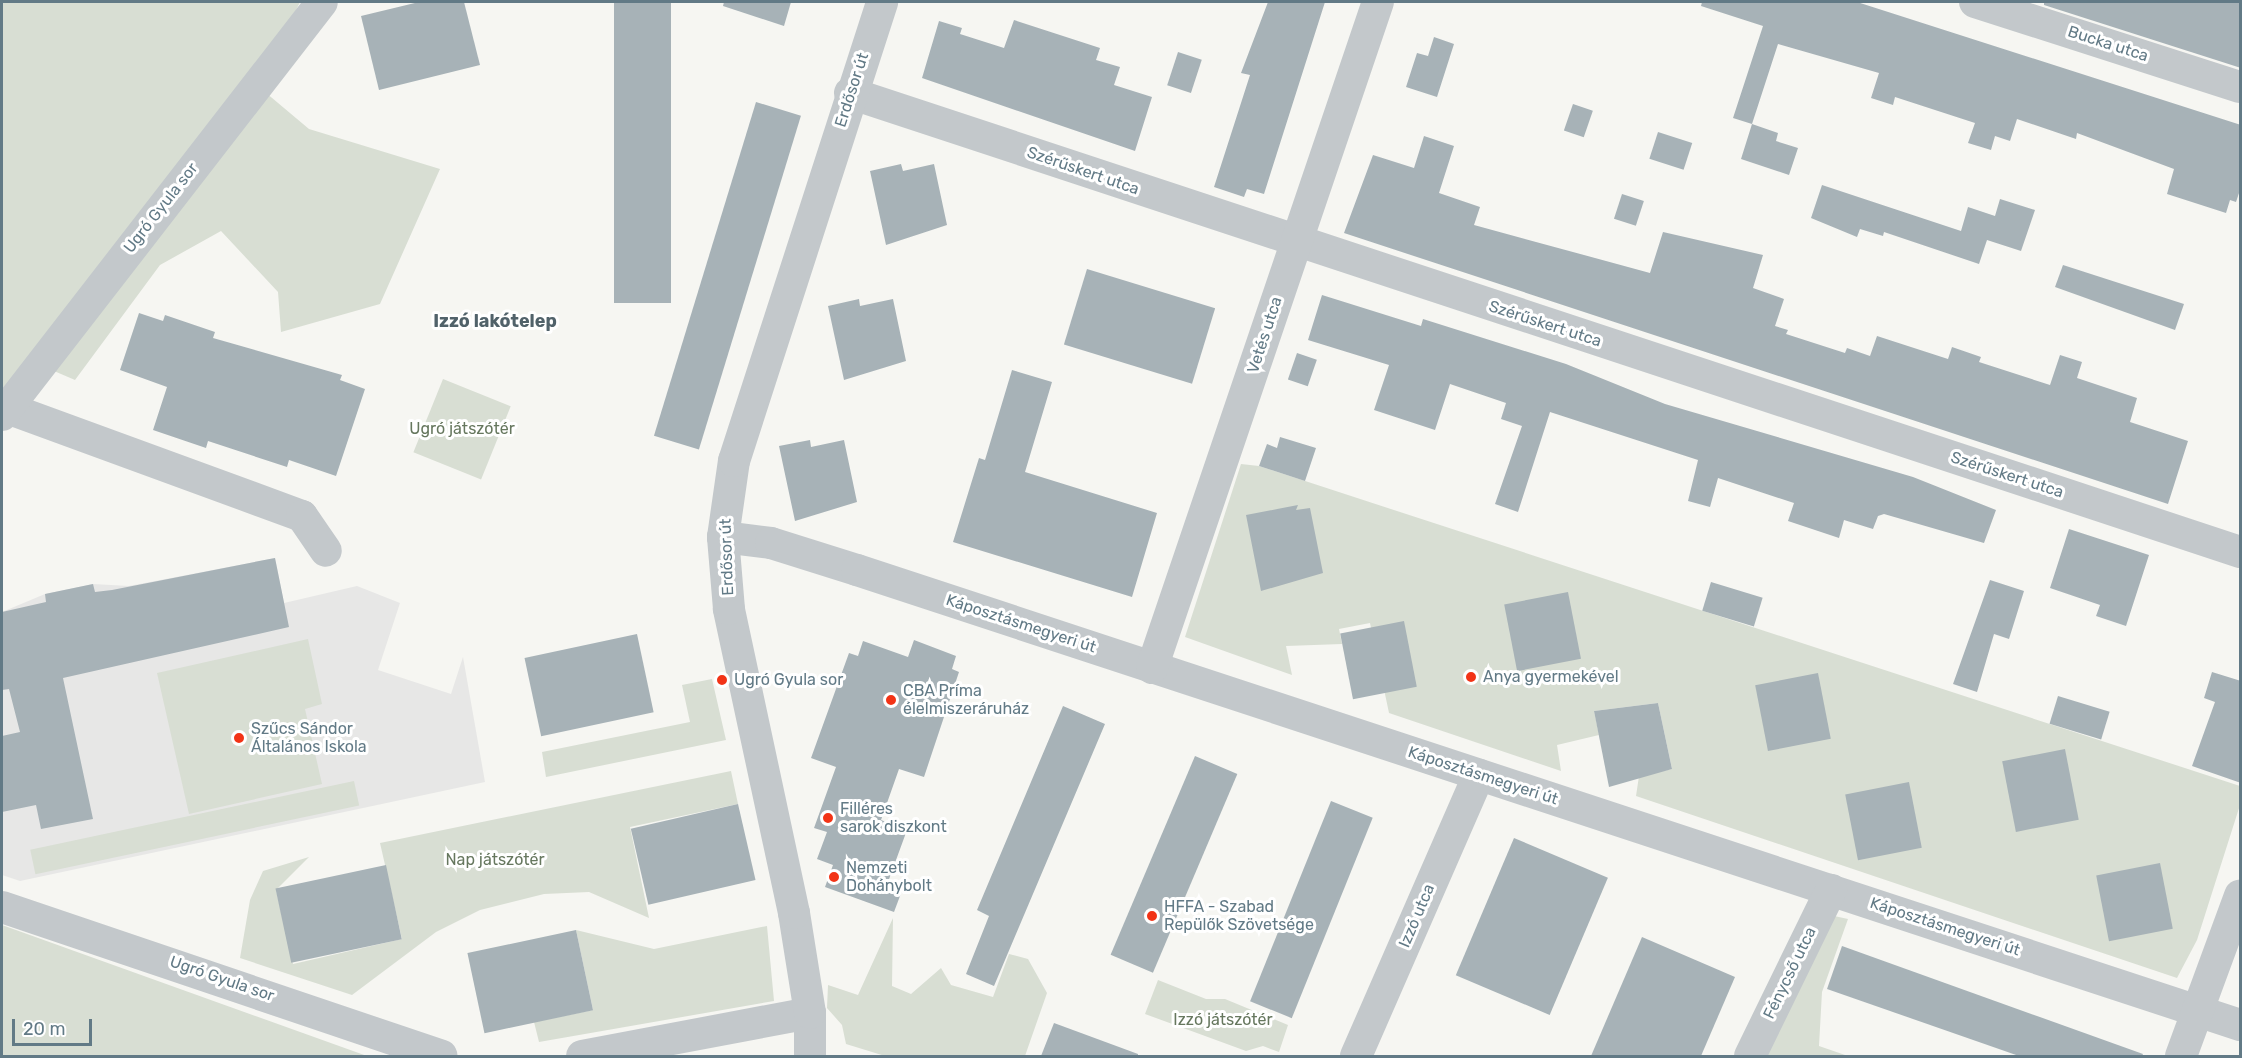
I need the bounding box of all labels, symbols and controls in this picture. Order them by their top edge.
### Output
street label: Bucka utca [2065,22,2151,66]
street label: Erdősor út [831,50,873,130]
street label: Szérűskert utca [1024,143,1142,199]
street label: Ugró Gyula sor [120,159,202,257]
street label: Vetés utca [1244,294,1286,376]
street label: Szérűskert utca [1486,297,1604,351]
district label: Izzó lakótelep [433,310,557,332]
park label: Ugró játszótér [409,419,515,439]
street label: Szérűskert utca [1948,448,2066,502]
street label: Erdősor út [716,518,738,596]
street label: Káposztásmegyeri út [944,591,1098,657]
place label: Anya gyermekével [1483,667,1619,687]
place label: Ugró Gyula sor [734,670,843,690]
marker: Anya gyermekével [1464,670,1478,684]
marker: Ugró Gyula sor [715,673,729,687]
place label: CBA Príma élelmiszeráruház [903,681,1029,719]
marker: CBA Príma élelmiszeráruház [884,693,898,707]
place label: Szűcs Sándor Általános Iskola [251,719,367,757]
marker: Szűcs Sándor Általános Iskola [232,731,246,745]
street label: Káposztásmegyeri út [1406,743,1560,809]
place label: Filléres sarok diszkont [840,799,947,837]
marker: Filléres sarok diszkont [821,811,835,825]
park label: Nap játszótér [445,850,545,870]
place label: Nemzeti Dohánybolt [846,858,932,896]
marker: Nemzeti Dohánybolt [827,870,841,884]
street label: Izzó utca [1395,881,1439,951]
street label: Káposztásmegyeri út [1868,894,2022,960]
place label: HFFA - Szabad Repülők Szövetsége [1164,897,1314,935]
marker: HFFA - Szabad Repülők Szövetsége [1145,909,1159,923]
street label: Fénycső utca [1760,924,1820,1022]
street label: Ugró Gyula sor [167,952,277,1006]
scale bar [15,1007,94,1045]
park label: Izzó játszótér [1173,1010,1273,1030]
text: 20 m [23,1018,65,1040]

